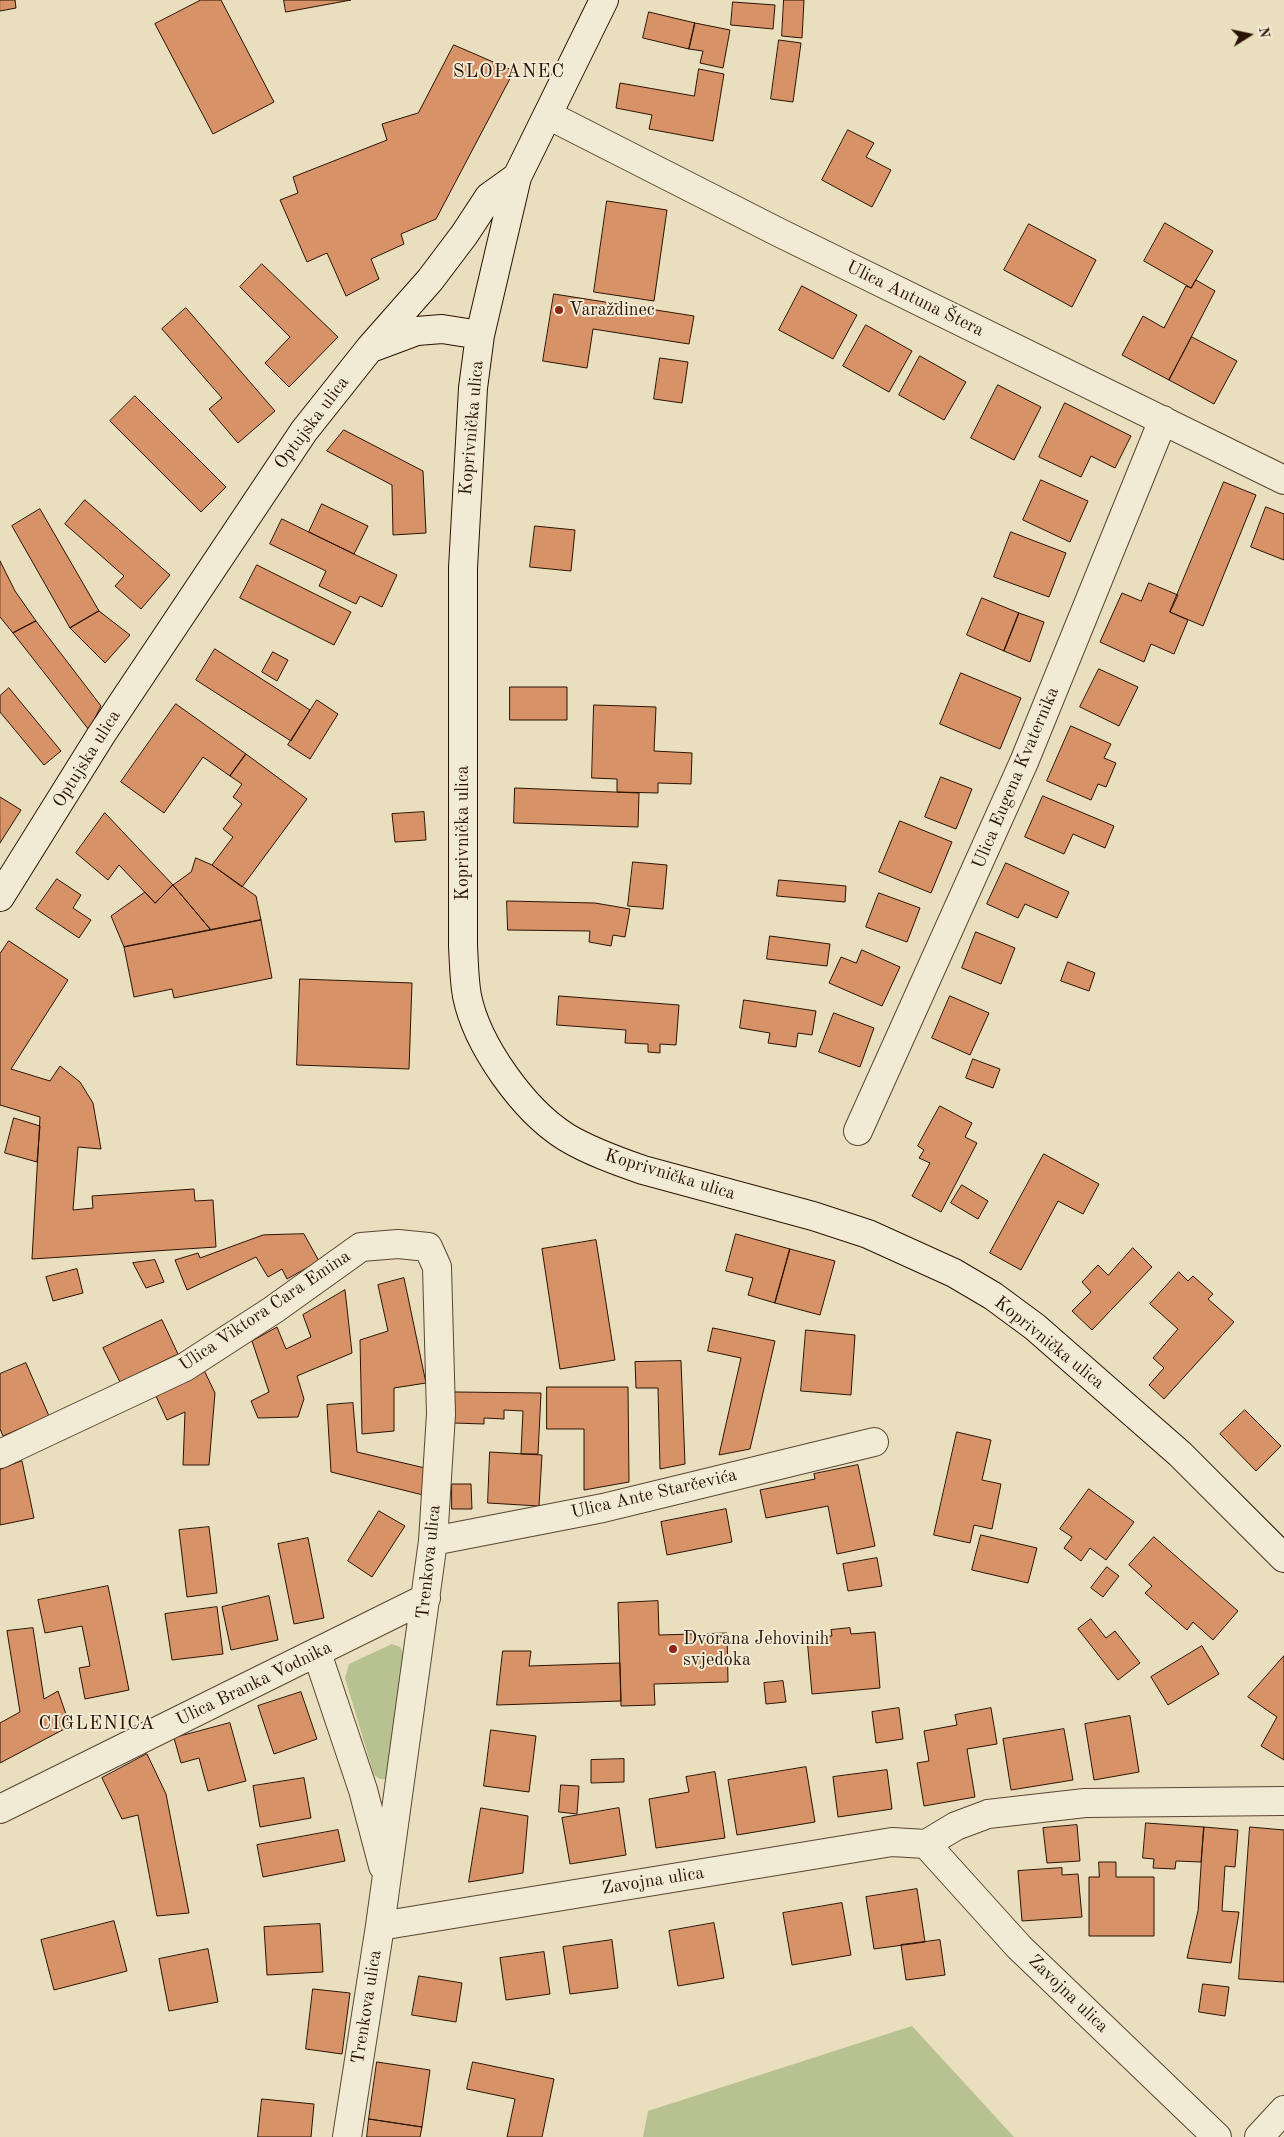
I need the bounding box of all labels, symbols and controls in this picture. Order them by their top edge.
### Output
north arrow [1224,10,1274,60]
text: N [1256,26,1272,39]
district label: SLOPANEC [452,61,566,83]
street label: Ulica Antuna Štera [843,256,987,342]
place label: Varaždinec [569,299,655,321]
marker: Varaždinec [553,304,565,316]
street label: Koprivnička ulica [455,360,489,496]
street label: Optujska ulica [270,372,354,474]
street label: Ulica Eugena Kvaternika [968,684,1064,872]
street label: Optujska ulica [48,706,126,812]
street label: Koprivnička ulica [452,765,474,901]
street label: Koprivnička ulica [602,1145,738,1205]
street label: Ulica Viktora Cara Emina [175,1246,355,1376]
street label: Koprivnička ulica [990,1292,1108,1394]
street label: Ulica Ante Starčevića [569,1464,739,1524]
street label: Trenkova ulica [412,1504,446,1620]
place label: Dvorana Jehovinih svjedoka [683,1628,829,1670]
street label: Ulica Branka Vodnika [173,1637,335,1731]
marker: Dvorana Jehovinih svjedoka [667,1643,679,1655]
district label: CIGLENICA [37,1713,157,1735]
street label: Zavojna ulica [600,1862,706,1900]
street label: Trenkova ulica [347,1949,387,2065]
street label: Zavojna ulica [1023,1950,1113,2038]

